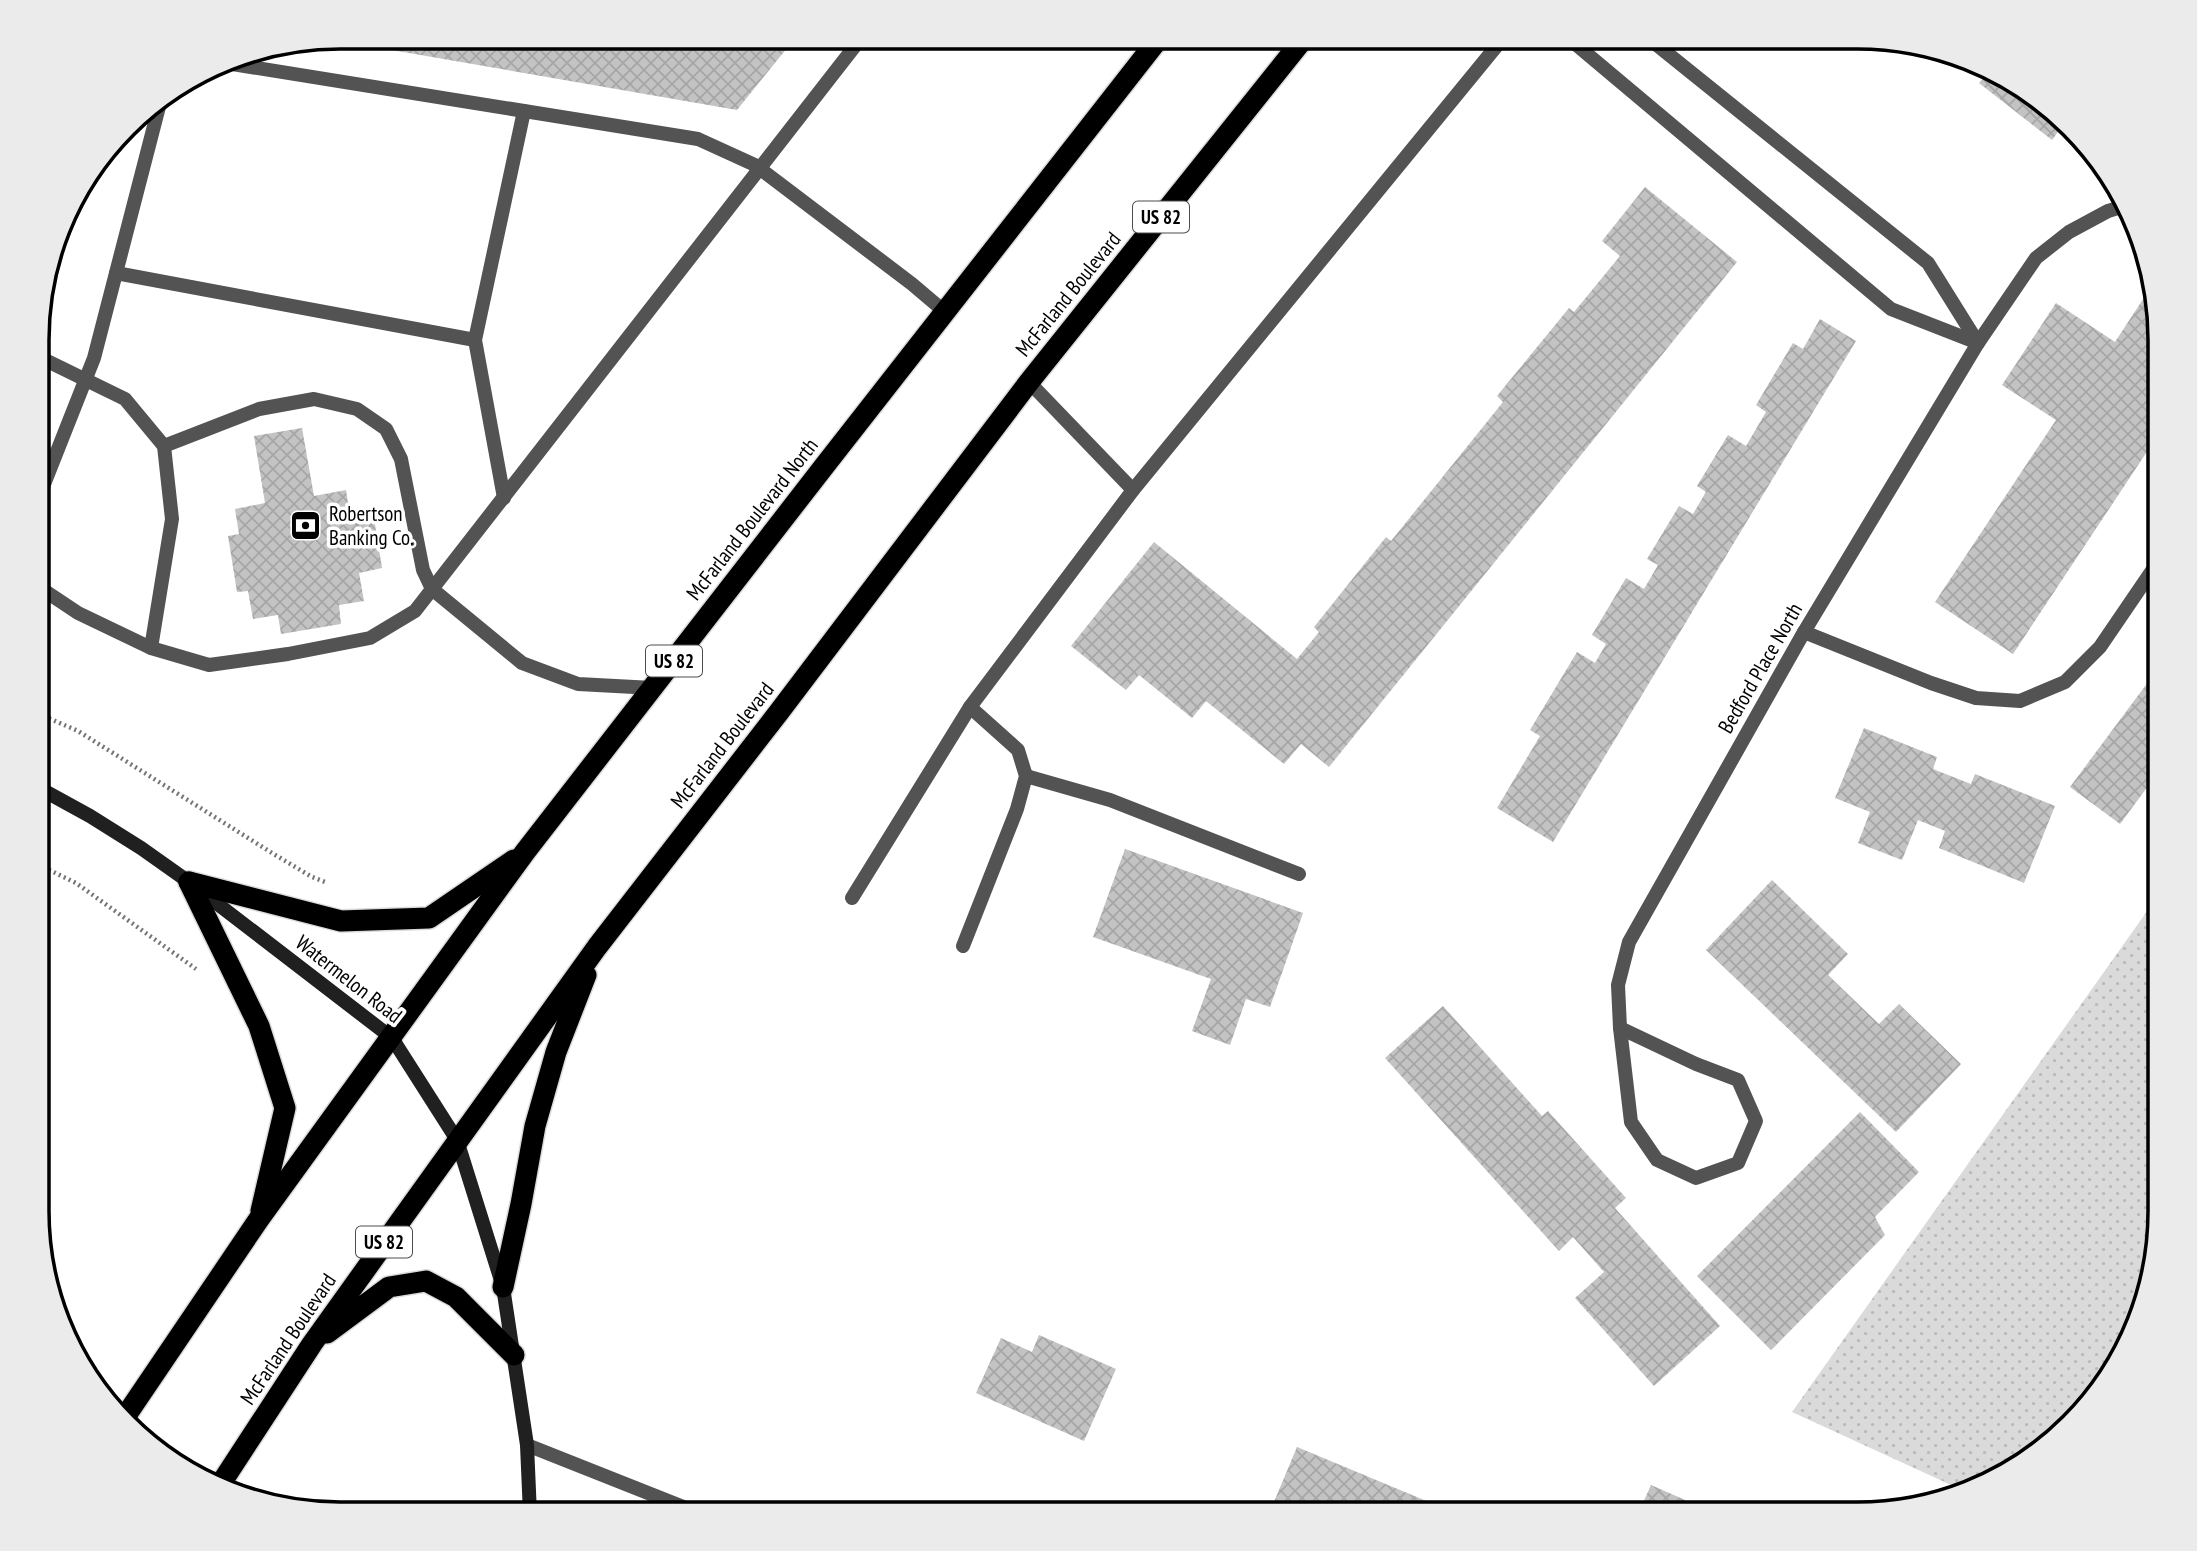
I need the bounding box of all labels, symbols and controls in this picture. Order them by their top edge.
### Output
road number: US 82 [1133,202,1189,232]
street label: McFarland Boulevard [1010,226,1126,362]
street label: McFarland Boulevard North [680,432,824,606]
place label: Robertson Banking Co. [329,500,414,551]
bank icon: Robertson Banking Co. [289,508,323,542]
street label: Bedford Place North [1712,598,1808,738]
road number: US 82 [646,646,702,676]
street label: McFarland Boulevard [664,677,780,813]
street label: Watermelon Road [290,929,408,1029]
road number: US 82 [356,1226,412,1258]
street label: McFarland Boulevard [234,1268,342,1410]

